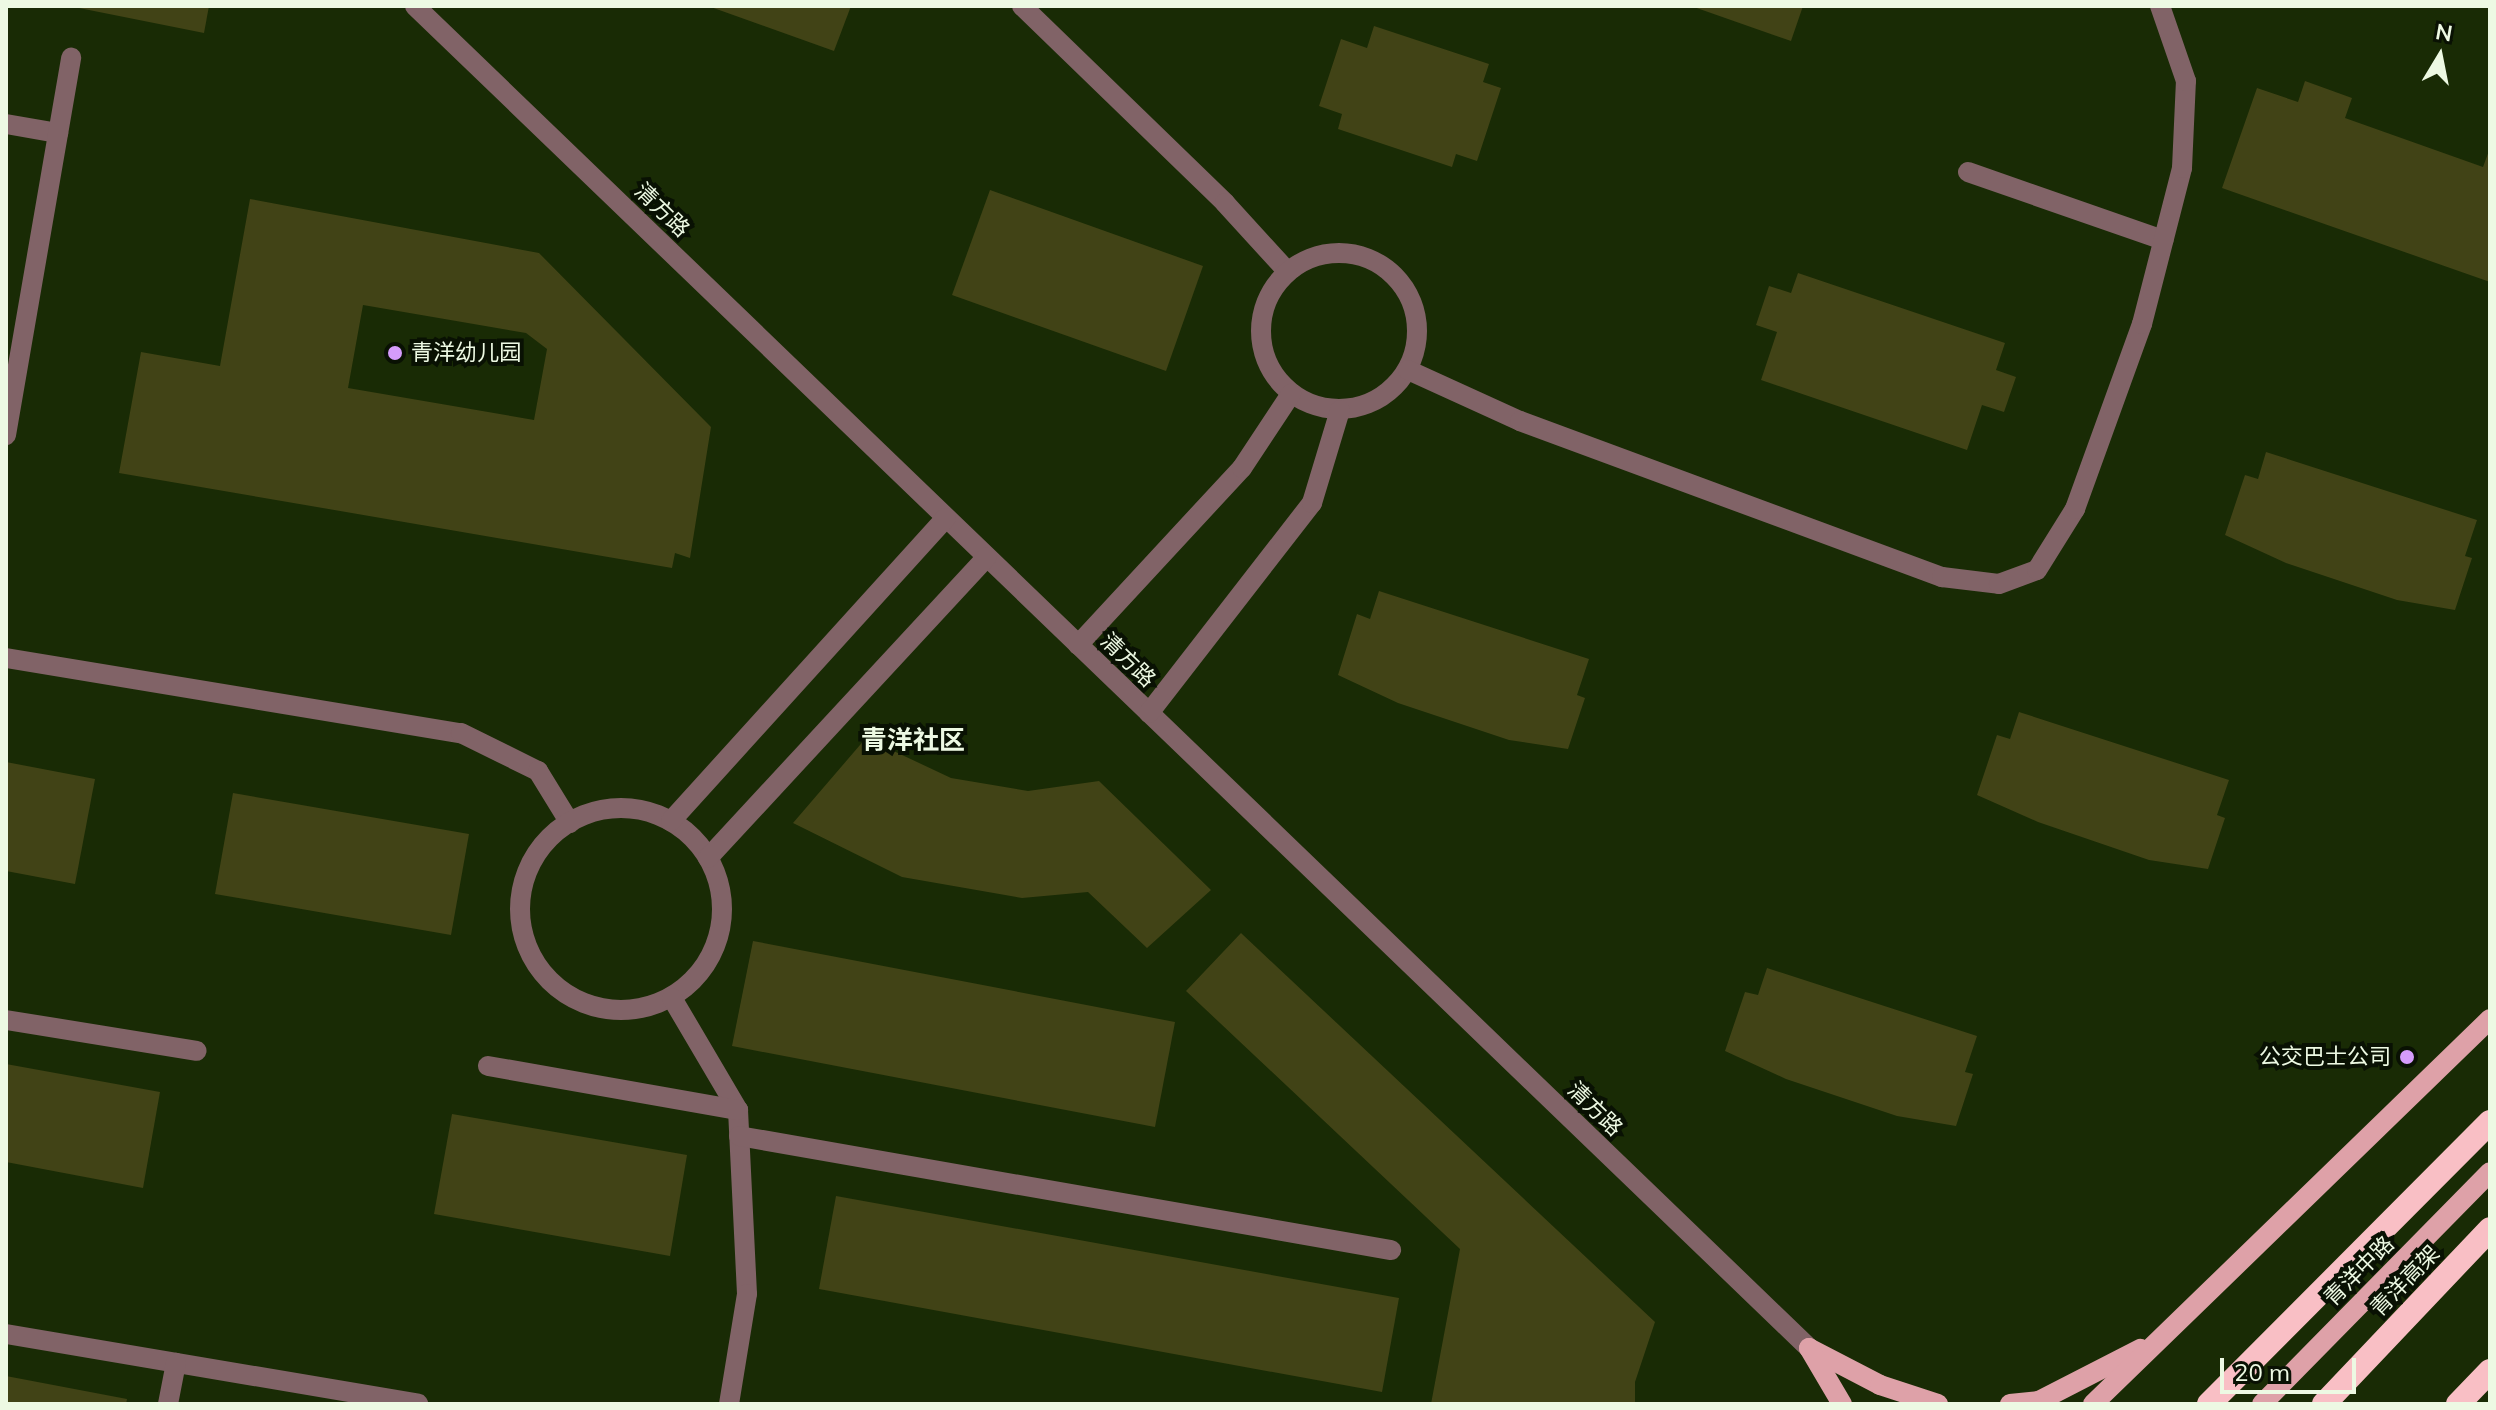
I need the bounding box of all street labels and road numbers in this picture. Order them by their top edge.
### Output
street label: 清方路 [629,178,695,242]
street label: 清方路 [1095,628,1161,692]
street label: 清方路 [1562,1077,1628,1141]
street label: 青洋中路 [2319,1231,2399,1311]
street label: 青洋高架 [2365,1240,2445,1322]

